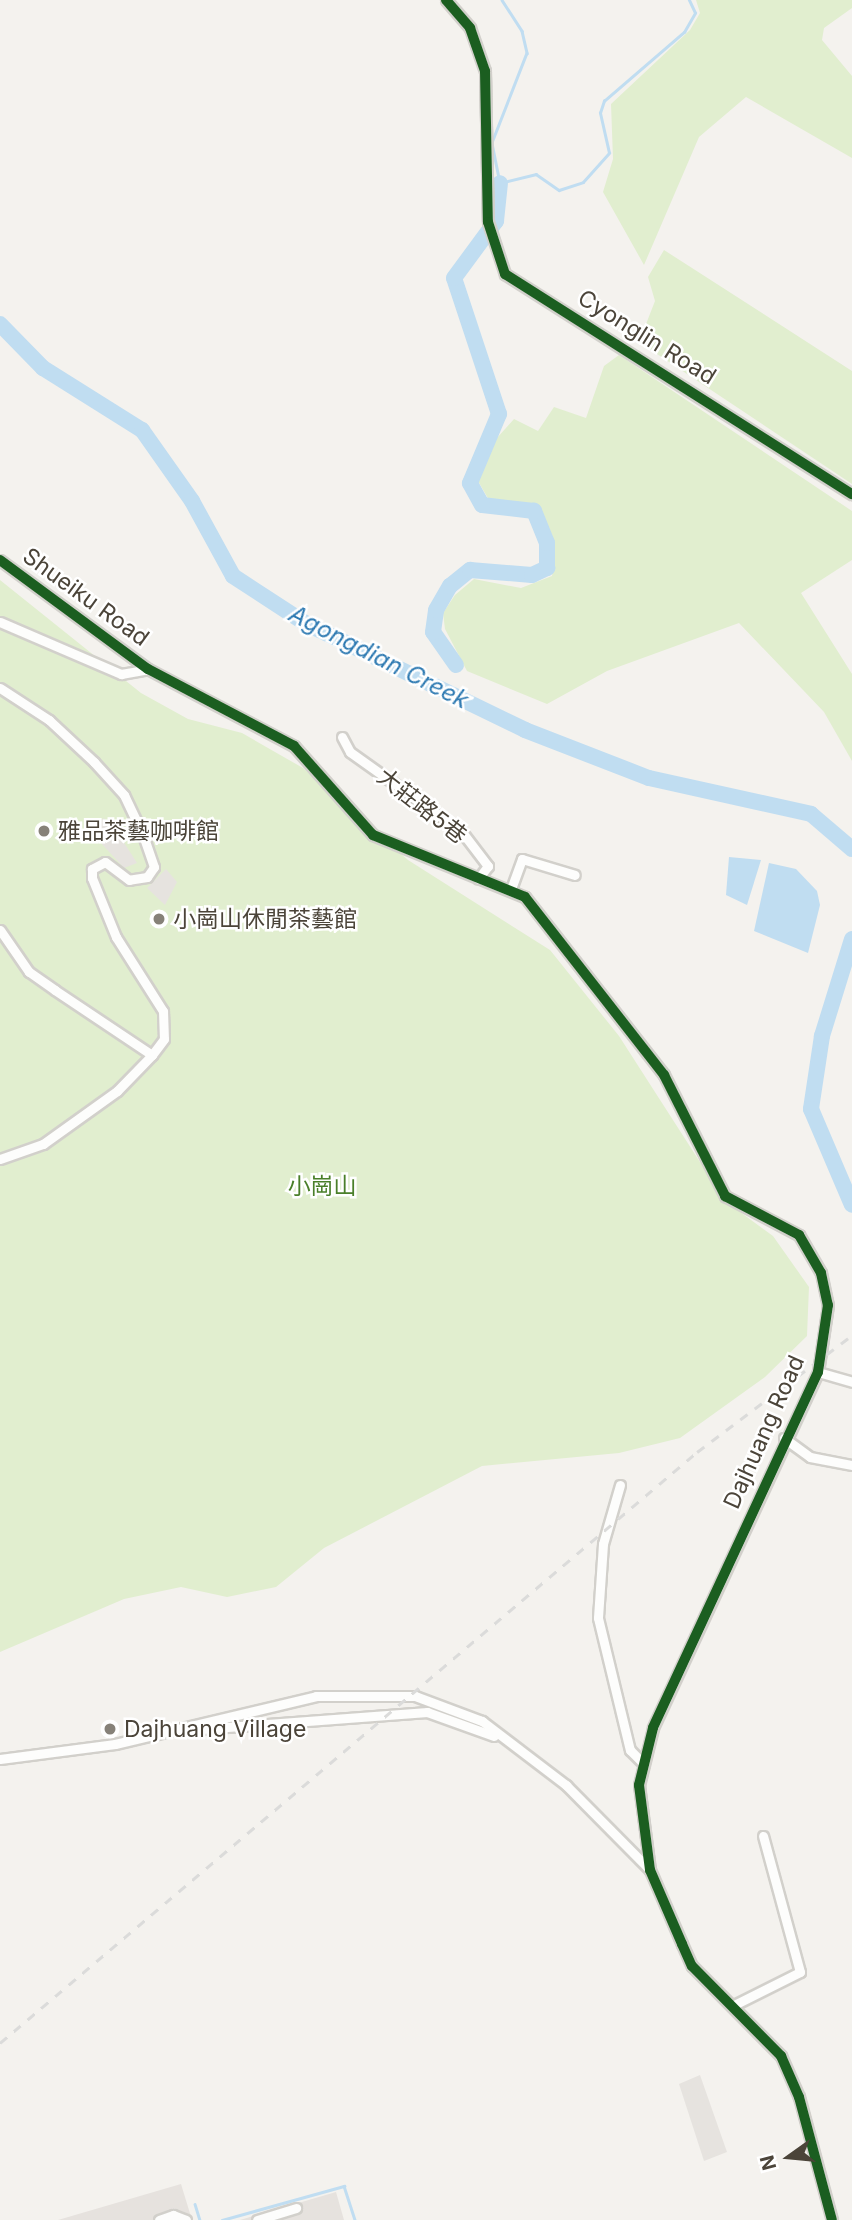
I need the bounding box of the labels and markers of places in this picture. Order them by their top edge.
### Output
place label: 雅品茶藝咖啡館 [58,817,219,845]
marker: 雅品茶藝咖啡館 [36,823,52,839]
place label: 小崗山休閒茶藝館 [173,905,357,933]
marker: 小崗山休閒茶藝館 [151,911,167,927]
place label: Dajhuang Village [124,1715,306,1743]
marker: Dajhuang Village [102,1721,118,1737]

